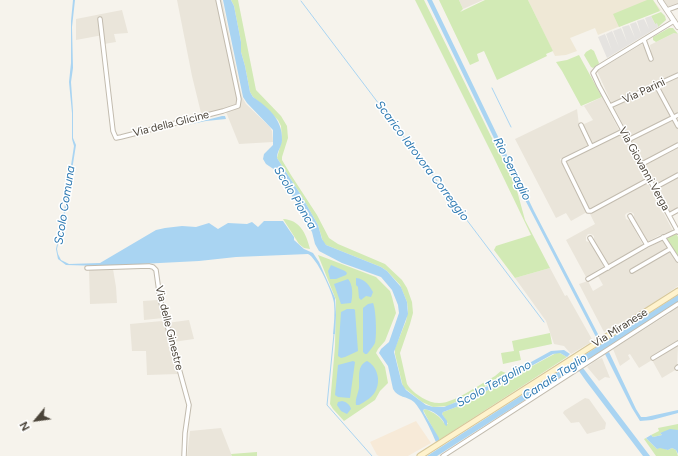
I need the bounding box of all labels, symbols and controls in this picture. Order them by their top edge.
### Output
street label: Via Parini [621,75,667,107]
water label: Scarico Idrovora Correggio [372,98,472,224]
street label: Via della Glicine [132,108,210,140]
street label: Via Giovanni Verga [616,125,672,213]
water label: Rio Serraglio [490,135,534,203]
water label: Scolo Pionca [271,164,319,232]
water label: Scolo Comuna [52,165,78,245]
street label: Via delle Ginestre [152,284,186,372]
street label: Via Miranese [590,306,650,350]
water label: Canale Taglio [520,351,590,403]
water label: Scolo Tergolino [454,358,534,410]
north arrow [16,400,56,440]
text: N [17,419,33,433]

